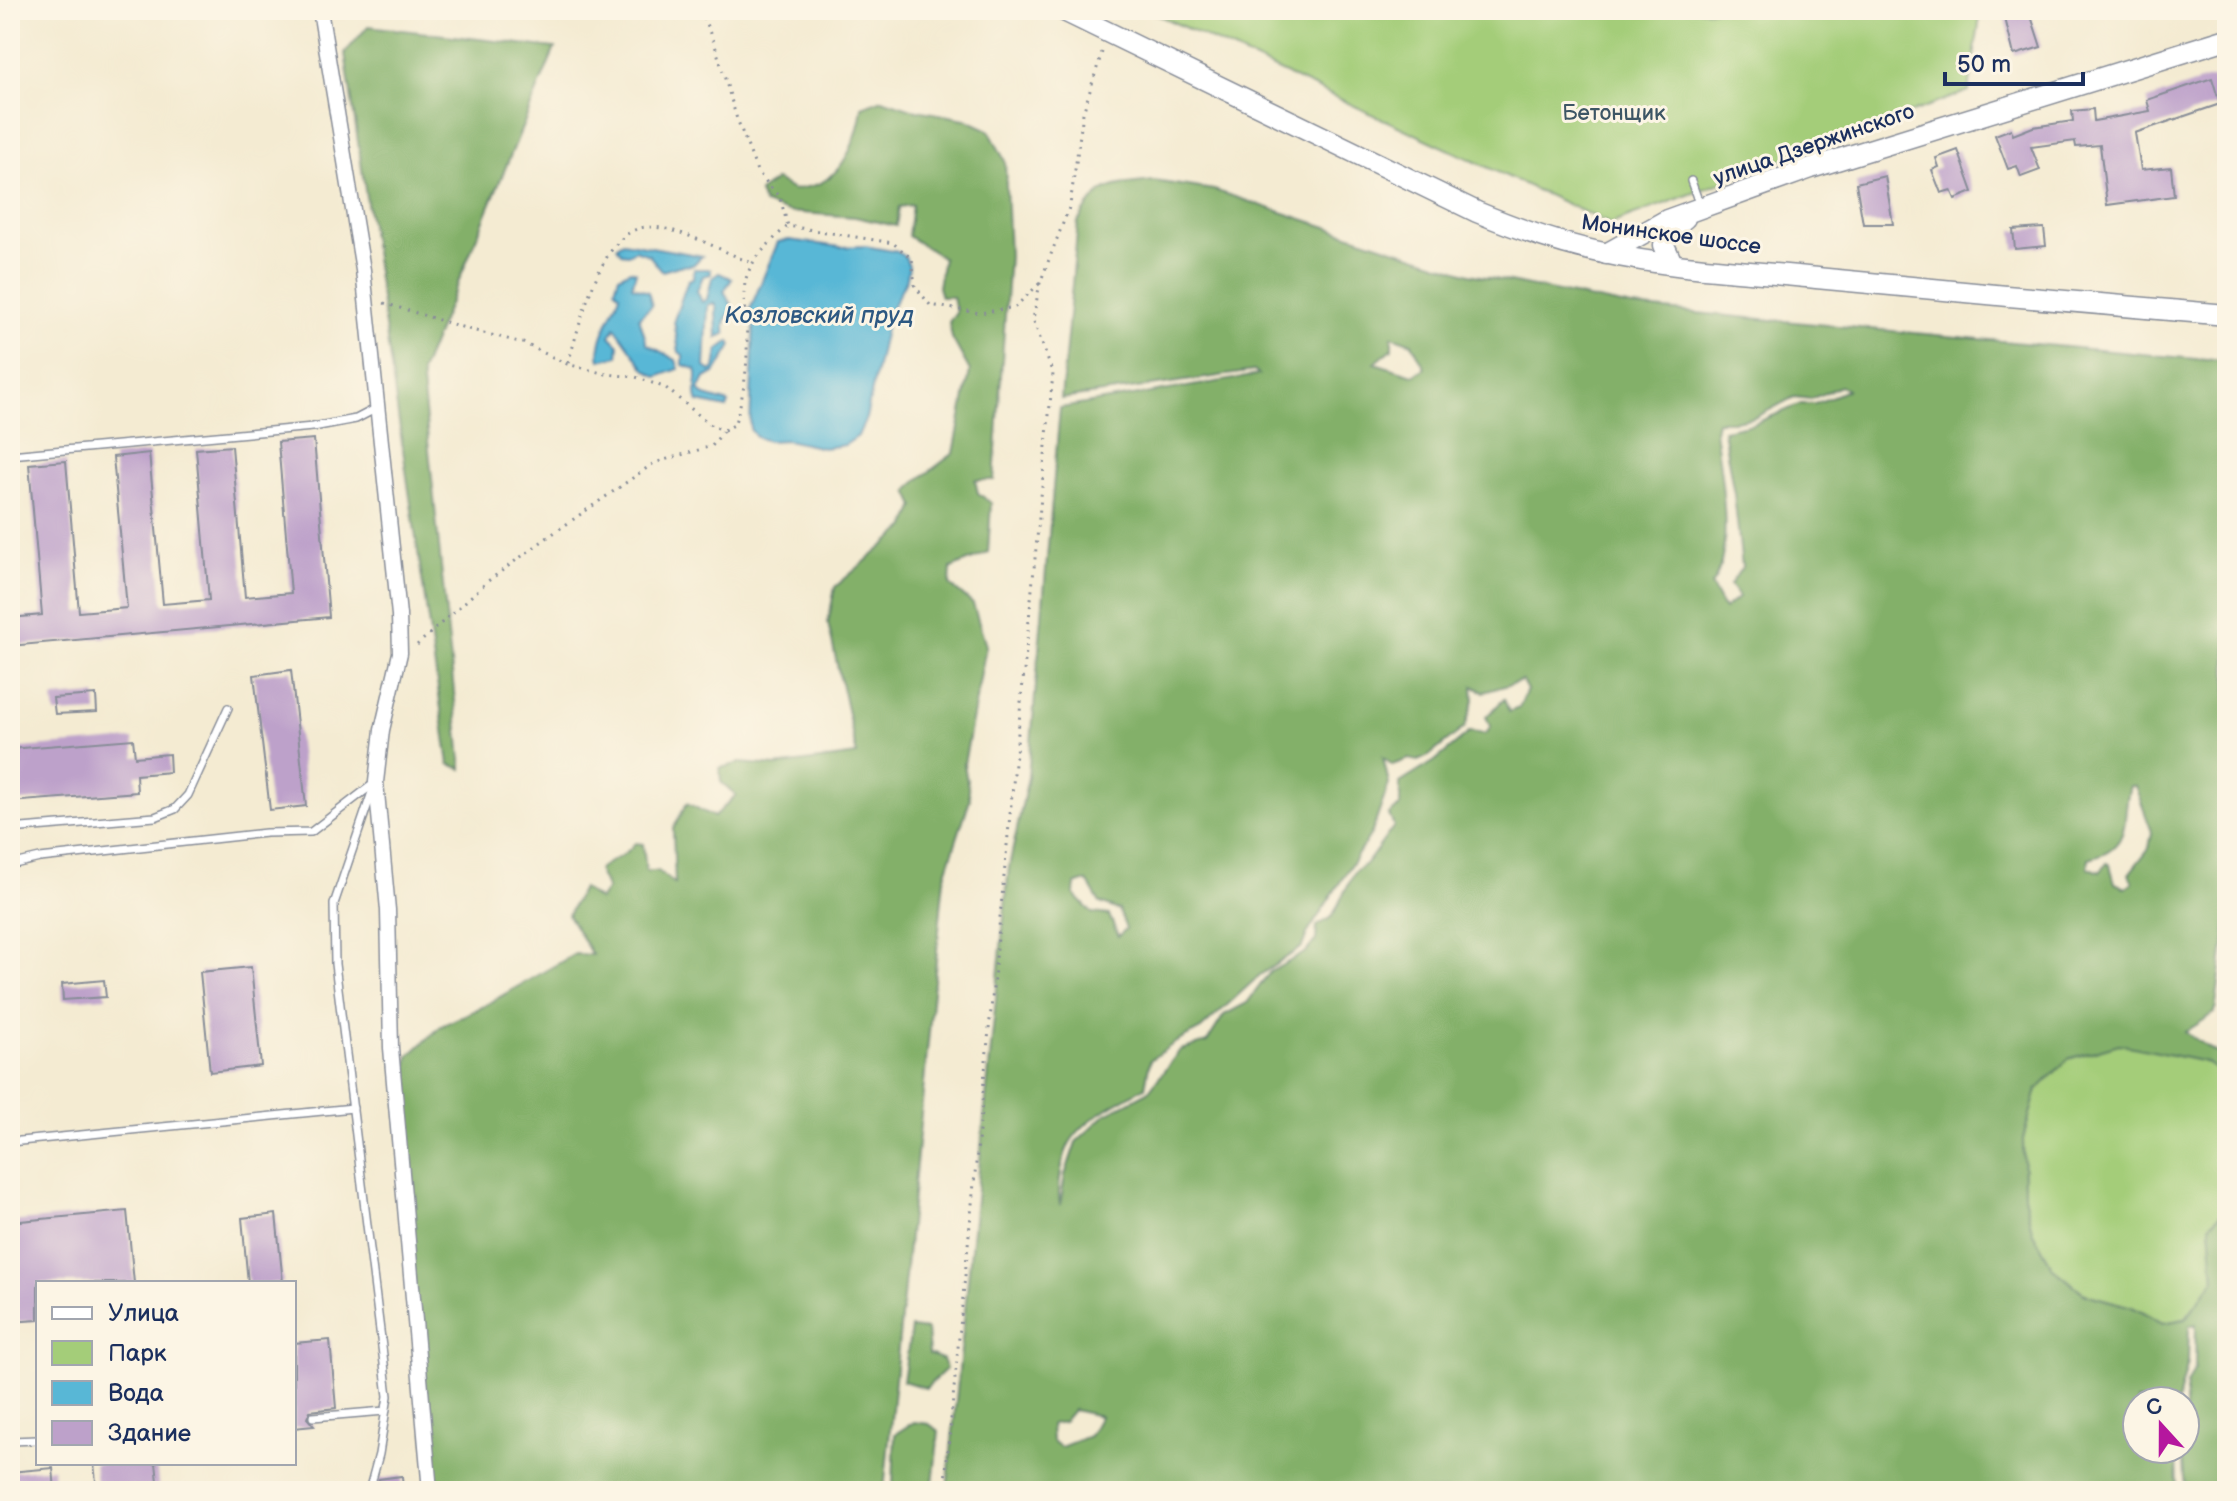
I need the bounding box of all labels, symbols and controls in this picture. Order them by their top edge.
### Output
scale bar [1945,36,2083,86]
text: 50 m [1957,50,2011,79]
street label: улица Дзержинского [1710,98,1918,192]
park label: Бетонщик [1562,100,1666,127]
street label: Монинское шоссе [1579,209,1763,261]
water label: Козловский пруд [724,301,914,330]
legend [36,1281,296,1465]
text: Улица [108,1299,179,1328]
text: Парк [108,1339,167,1368]
text: Вода [108,1379,164,1408]
north arrow [2121,1385,2201,1465]
text: С [2142,1392,2166,1423]
text: Здание [108,1419,191,1448]

